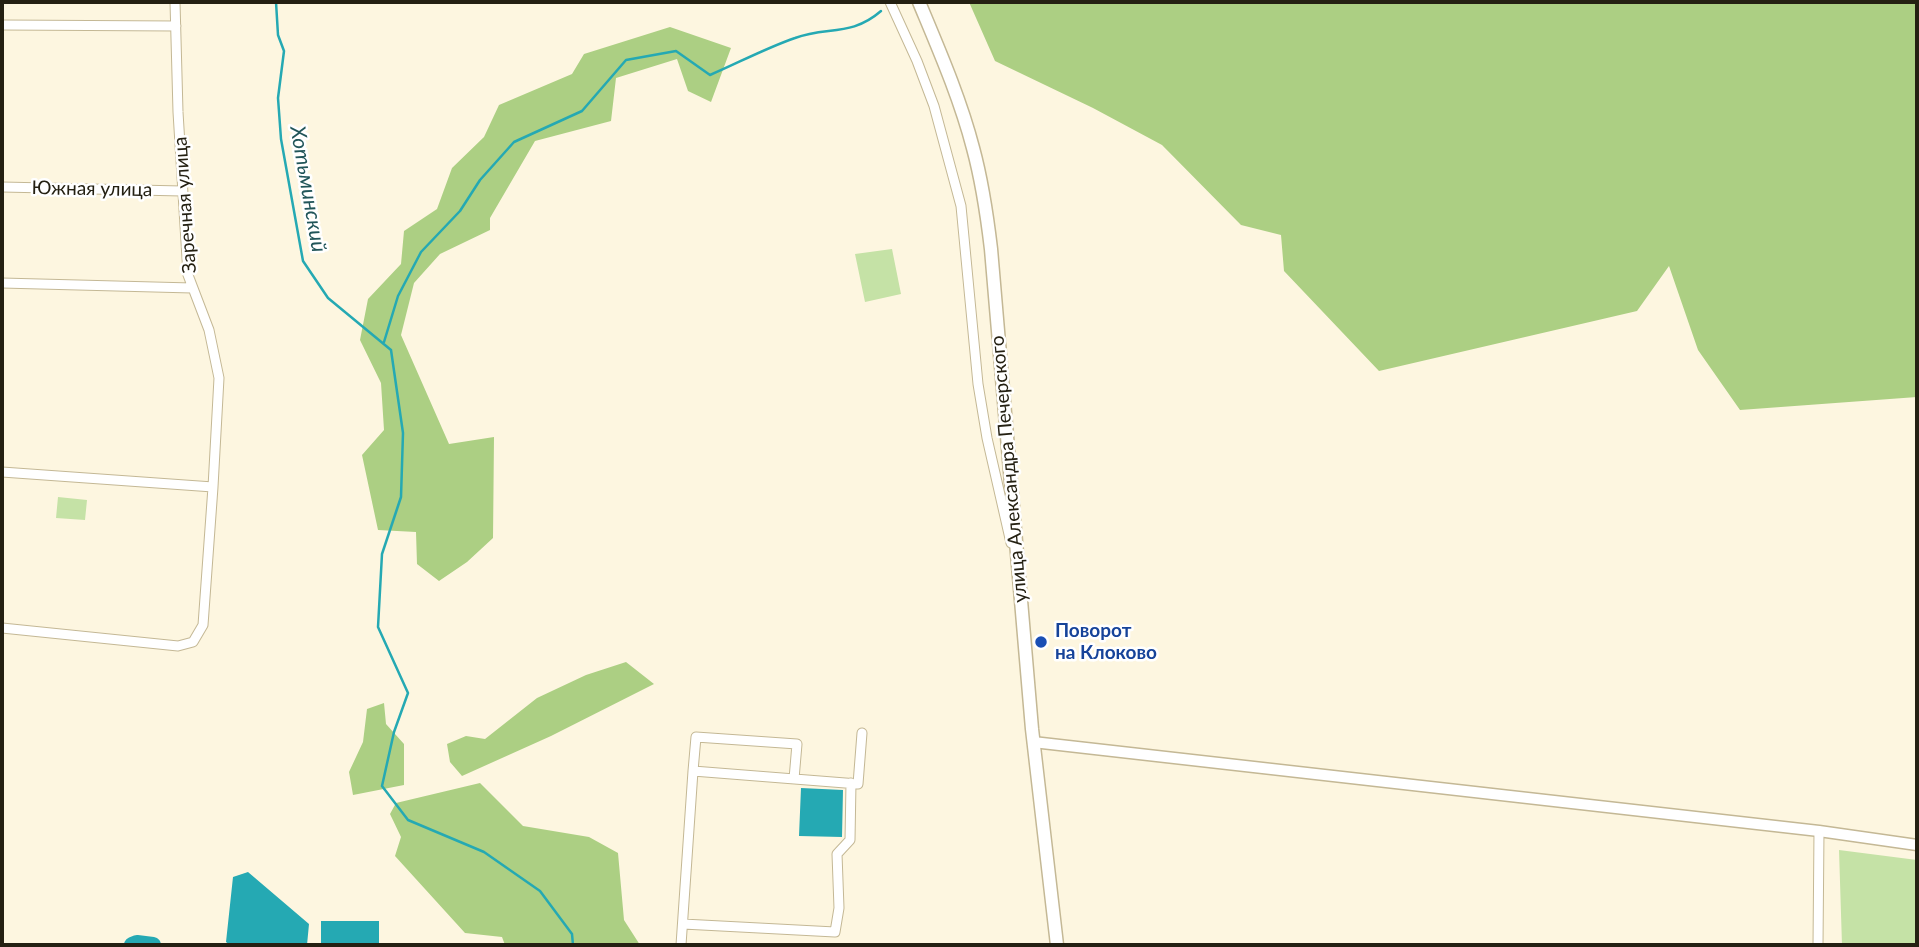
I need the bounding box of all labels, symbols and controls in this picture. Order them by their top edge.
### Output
water label: Хотьминский [284,124,332,254]
street label: Заречная улица [169,136,201,274]
street label: Южная улица [31,177,153,201]
street label: улица Александра Печерского [986,335,1032,603]
place label: Поворот на Клоково [1055,620,1157,664]
marker: Поворот на Клоково [1033,634,1049,650]

